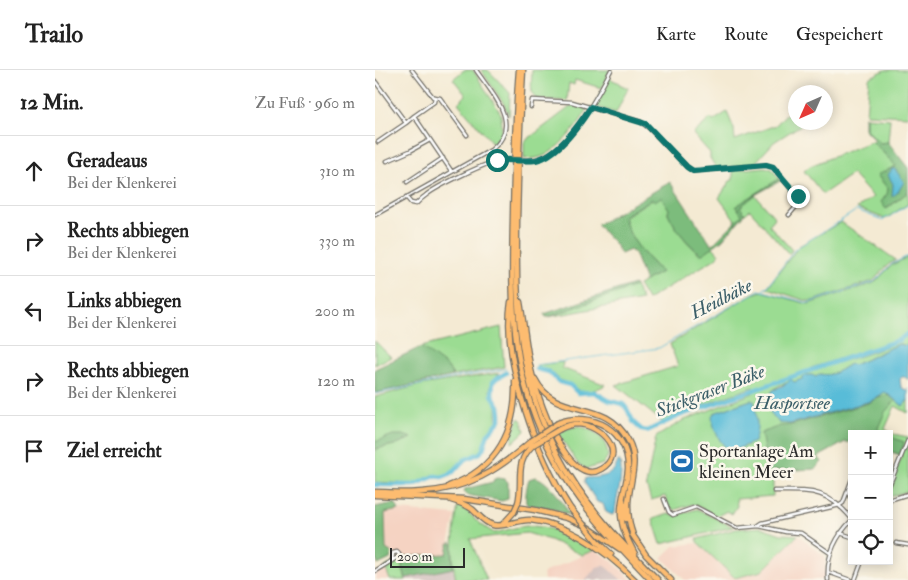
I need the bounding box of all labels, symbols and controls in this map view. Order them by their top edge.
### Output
text: Trailo [25,19,83,50]
text: Karte [656,23,696,46]
text: Route [724,23,768,46]
text: Gespeichert [796,23,883,46]
north arrow [788,85,833,130]
text: 12 Min. [20,89,83,116]
text: Zu Fuß · 960 m [255,93,355,113]
text: Geradeaus [67,149,147,173]
route start [486,149,509,172]
icon: ahead [20,157,48,185]
text: 310 m [319,161,355,181]
text: Bei der Klenkerei [67,173,177,193]
route end [787,185,810,208]
text: Rechts abbiegen [67,219,189,243]
icon: right [20,227,48,255]
text: 330 m [319,231,355,251]
text: Bei der Klenkerei [67,243,177,263]
water label: Heidbäke [685,273,757,325]
text: Links abbiegen [67,289,181,313]
icon: left [20,297,48,325]
text: 200 m [315,301,355,321]
text: Bei der Klenkerei [67,313,177,333]
text: Rechts abbiegen [67,359,189,383]
water label: Stickgraser Bäke [651,359,769,423]
icon: right [20,367,48,395]
text: 120 m [317,371,355,391]
text: Bei der Klenkerei [67,383,177,403]
water label: Hasportsee [753,391,830,415]
map controls [848,430,893,565]
button: + [848,430,893,475]
icon: arrive [20,437,48,465]
text: Ziel erreicht [67,439,162,463]
place label: Sportanlage Am kleinen Meer [699,440,814,484]
sports icon: Sportanlage Am kleinen Meer [669,448,695,474]
button: − [848,475,893,520]
button: locate [848,520,893,565]
scale bar [390,545,465,568]
text: 200 m [397,548,432,565]

